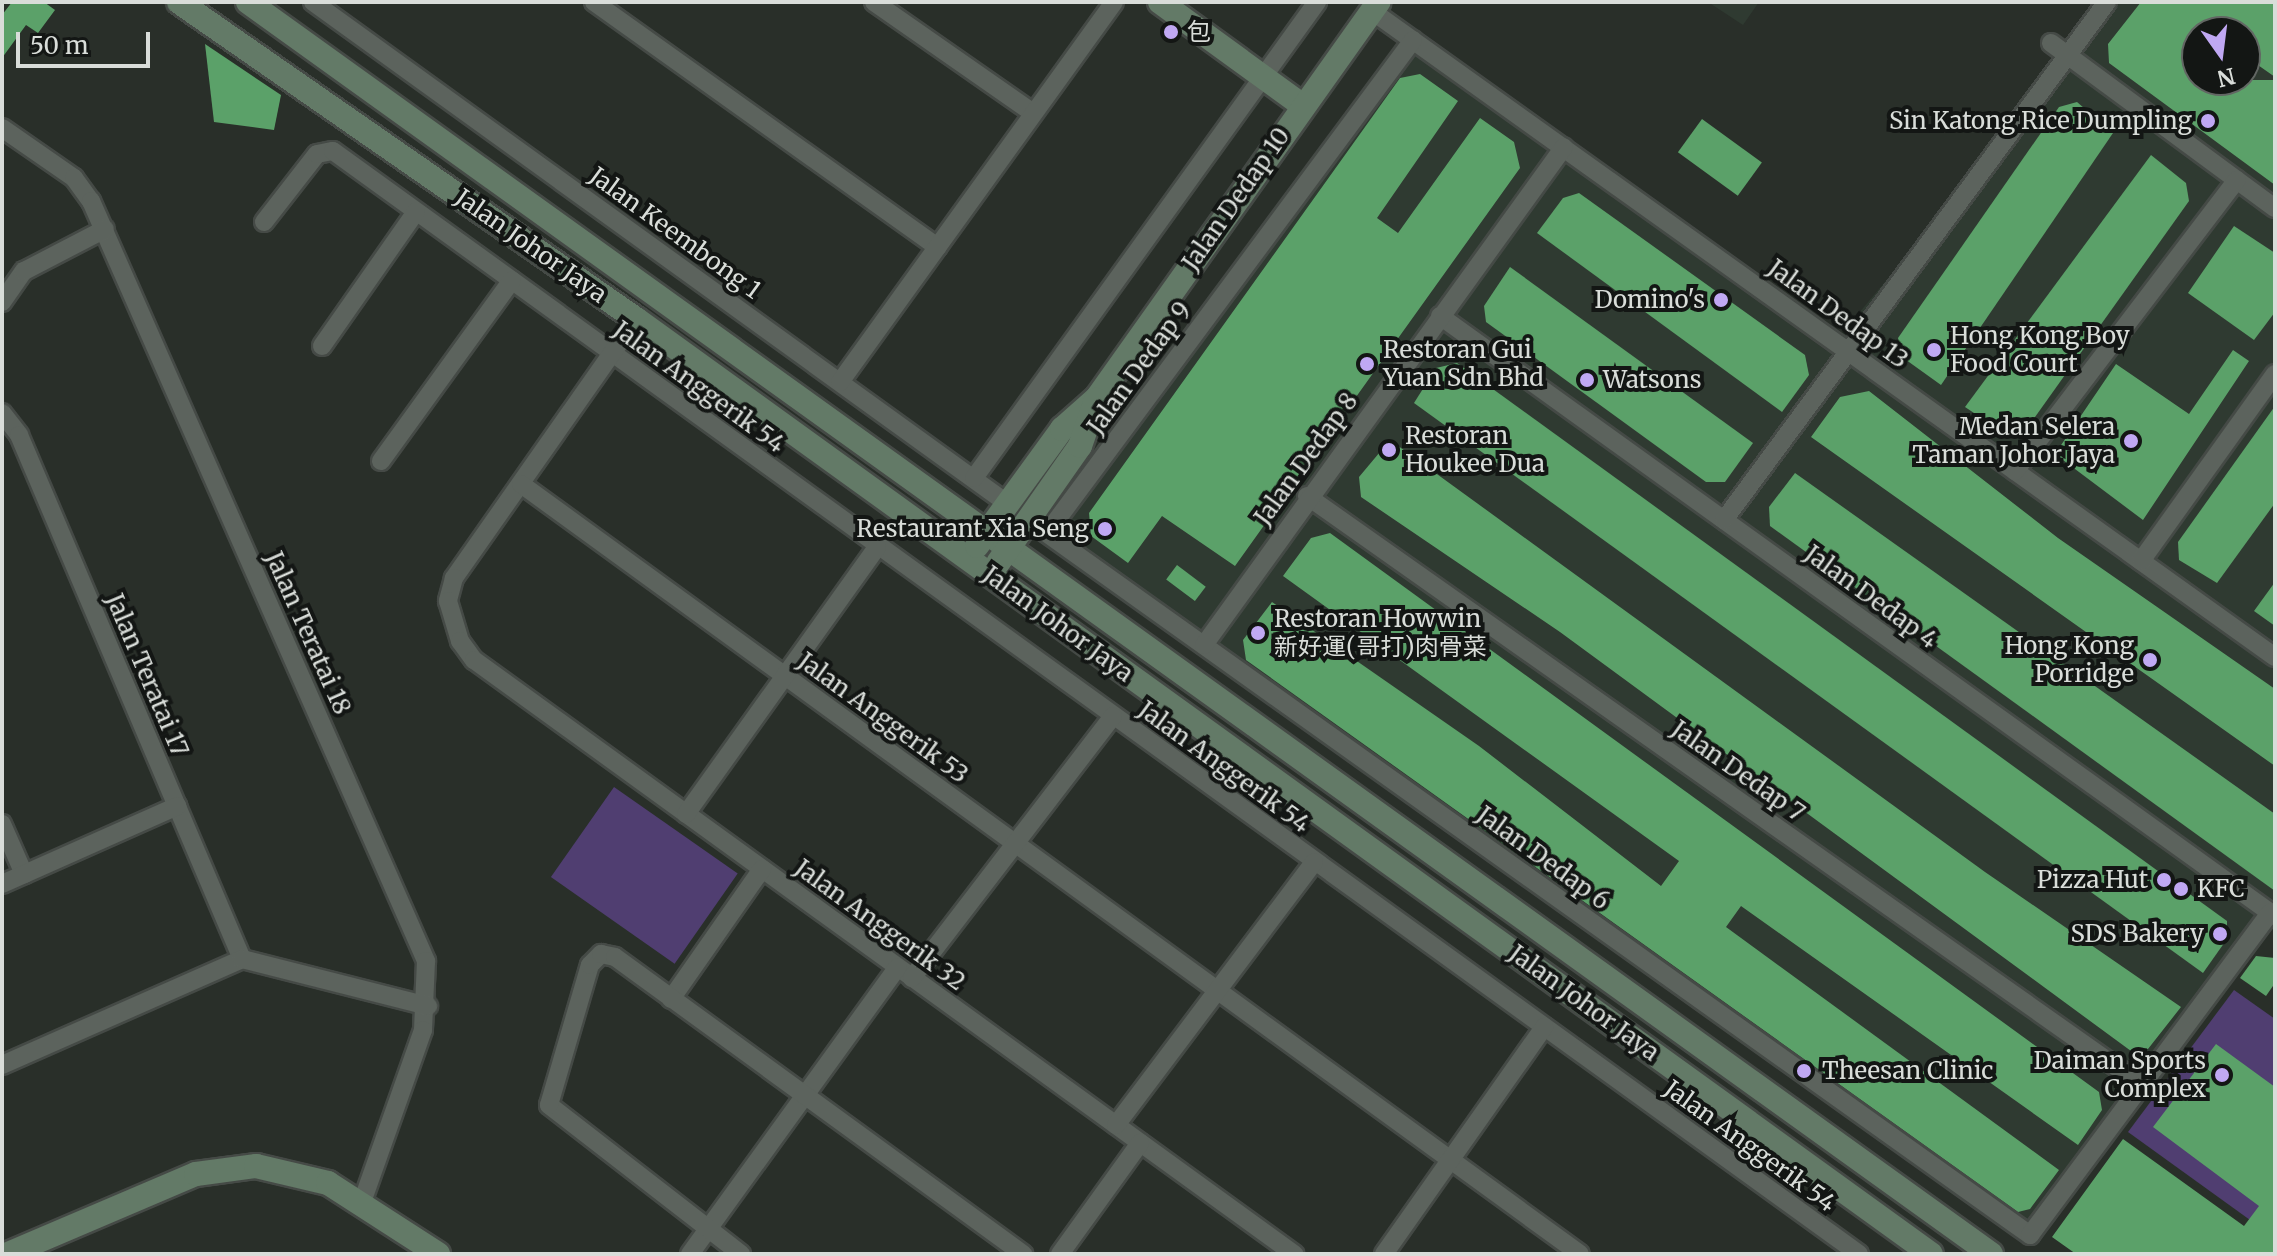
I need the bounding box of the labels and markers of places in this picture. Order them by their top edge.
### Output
place label: 包 [1187,18,1211,46]
marker: 包 [1162,23,1180,41]
place label: Sin Katong Rice Dumpling [1889,107,2192,135]
marker: Sin Katong Rice Dumpling [2199,112,2217,130]
place label: Domino's [1594,286,1705,314]
marker: Domino's [1712,291,1730,309]
place label: Hong Kong Boy Food Court [1950,322,2130,378]
place label: Restoran Gui Yuan Sdn Bhd [1383,336,1544,392]
marker: Hong Kong Boy Food Court [1925,341,1943,359]
marker: Restoran Gui Yuan Sdn Bhd [1358,355,1376,373]
place label: Watsons [1603,366,1702,394]
marker: Watsons [1578,371,1596,389]
place label: Medan Selera Taman Johor Jaya [1912,413,2115,469]
place label: Restoran Houkee Dua [1405,422,1545,478]
marker: Medan Selera Taman Johor Jaya [2122,432,2140,450]
marker: Restoran Houkee Dua [1380,441,1398,459]
place label: Restaurant Xia Seng [856,515,1089,543]
marker: Restaurant Xia Seng [1096,520,1114,538]
place label: Restoran Howwin 新好運(哥打)肉骨菜 [1274,605,1487,661]
marker: Restoran Howwin 新好運(哥打)肉骨菜 [1249,624,1267,642]
place label: Hong Kong Porridge [2004,632,2134,688]
marker: Hong Kong Porridge [2141,651,2159,669]
place label: Pizza Hut [2037,866,2148,894]
marker: Pizza Hut [2155,871,2173,889]
place label: KFC [2197,875,2245,903]
marker: KFC [2172,880,2190,898]
place label: SDS Bakery [2070,920,2204,948]
marker: SDS Bakery [2211,925,2229,943]
place label: Daiman Sports Complex [2034,1047,2206,1103]
place label: Theesan Clinic [1822,1057,1993,1085]
marker: Theesan Clinic [1793,1060,1815,1082]
marker: Daiman Sports Complex [2213,1066,2231,1084]

